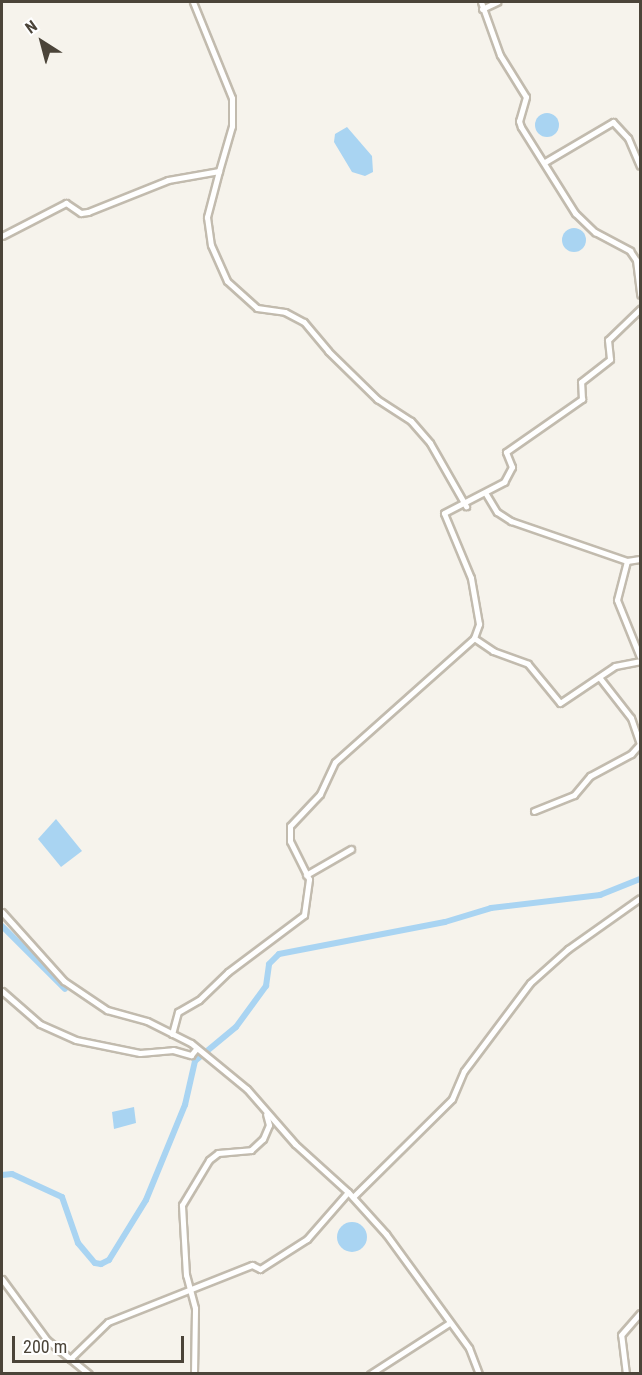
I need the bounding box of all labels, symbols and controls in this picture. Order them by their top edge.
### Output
north arrow [12,12,72,72]
text: N [22,16,41,38]
scale bar [15,1324,188,1362]
text: 200 m [23,1336,67,1357]

